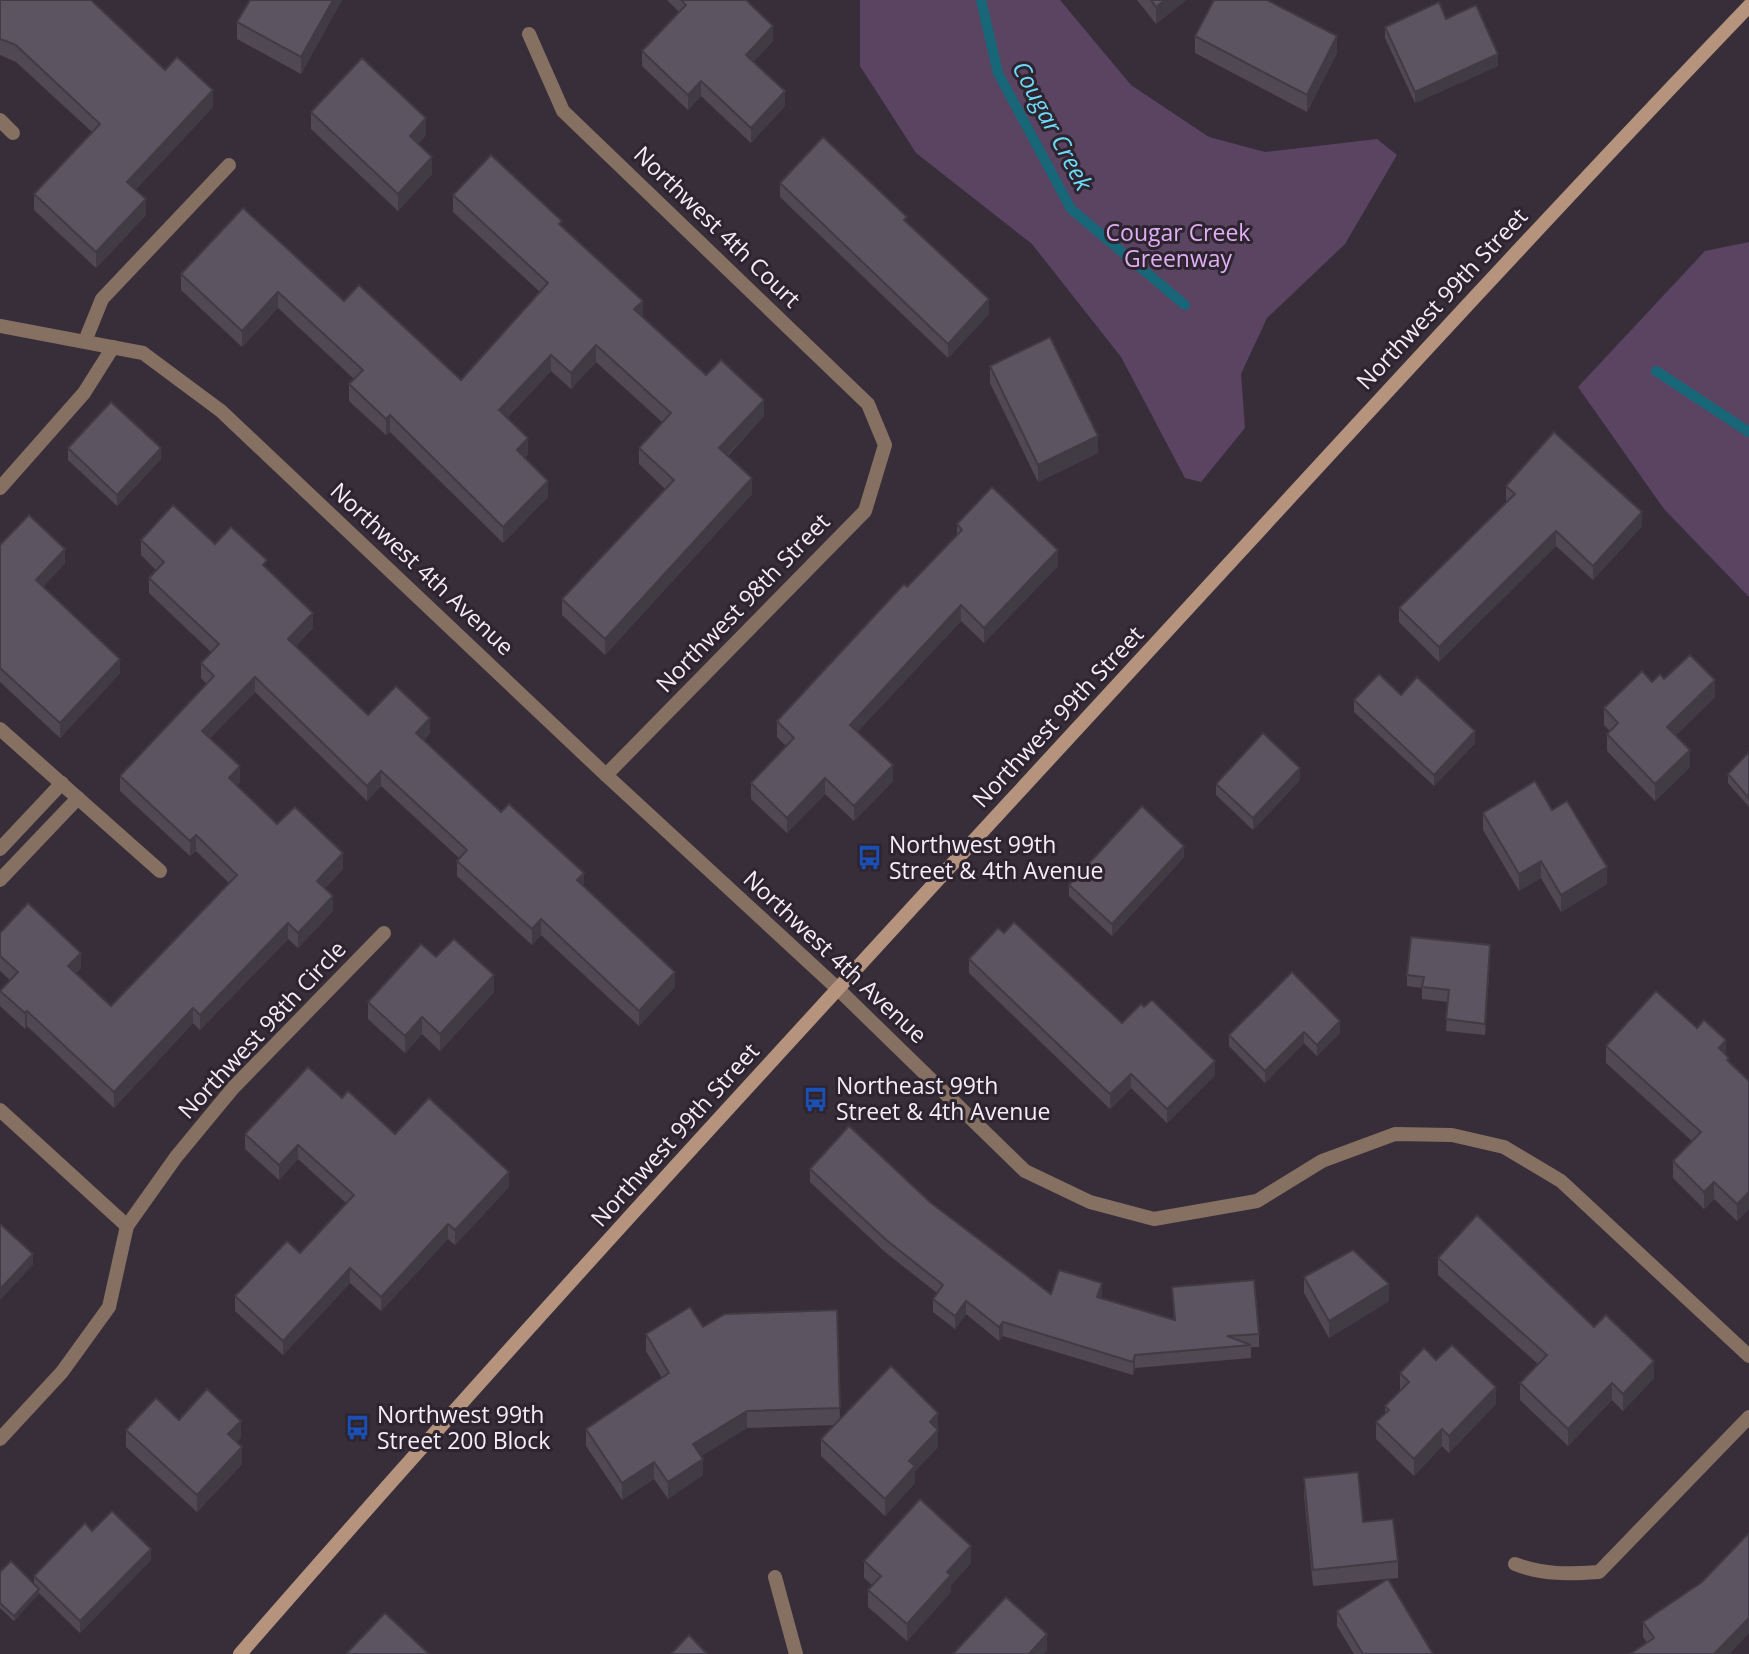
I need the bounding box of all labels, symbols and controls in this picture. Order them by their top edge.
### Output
water label: Cougar Creek [1005,55,1102,197]
street label: Northwest 4th Court [627,138,808,314]
street label: Northwest 99th Street [1349,201,1534,396]
park label: Cougar Creek Greenway [1106,216,1250,274]
street label: Northwest 4th Avenue [324,475,521,662]
street label: Northwest 98th Street [648,506,836,699]
street label: Northwest 99th Street [965,619,1150,814]
place label: Northwest 99th Street & 4th Avenue [889,828,1103,886]
bus stop icon: Northwest 99th Street & 4th Avenue [855,844,883,872]
street label: Northwest 4th Avenue [737,863,934,1050]
street label: Northwest 98th Circle [170,933,352,1125]
street label: Northwest 99th Street [583,1035,766,1233]
place label: Northeast 99th Street & 4th Avenue [836,1069,1050,1127]
bus stop icon: Northeast 99th Street & 4th Avenue [802,1085,830,1113]
place label: Northwest 99th Street 200 Block [377,1398,550,1456]
bus stop icon: Northwest 99th Street 200 Block [343,1414,371,1442]

